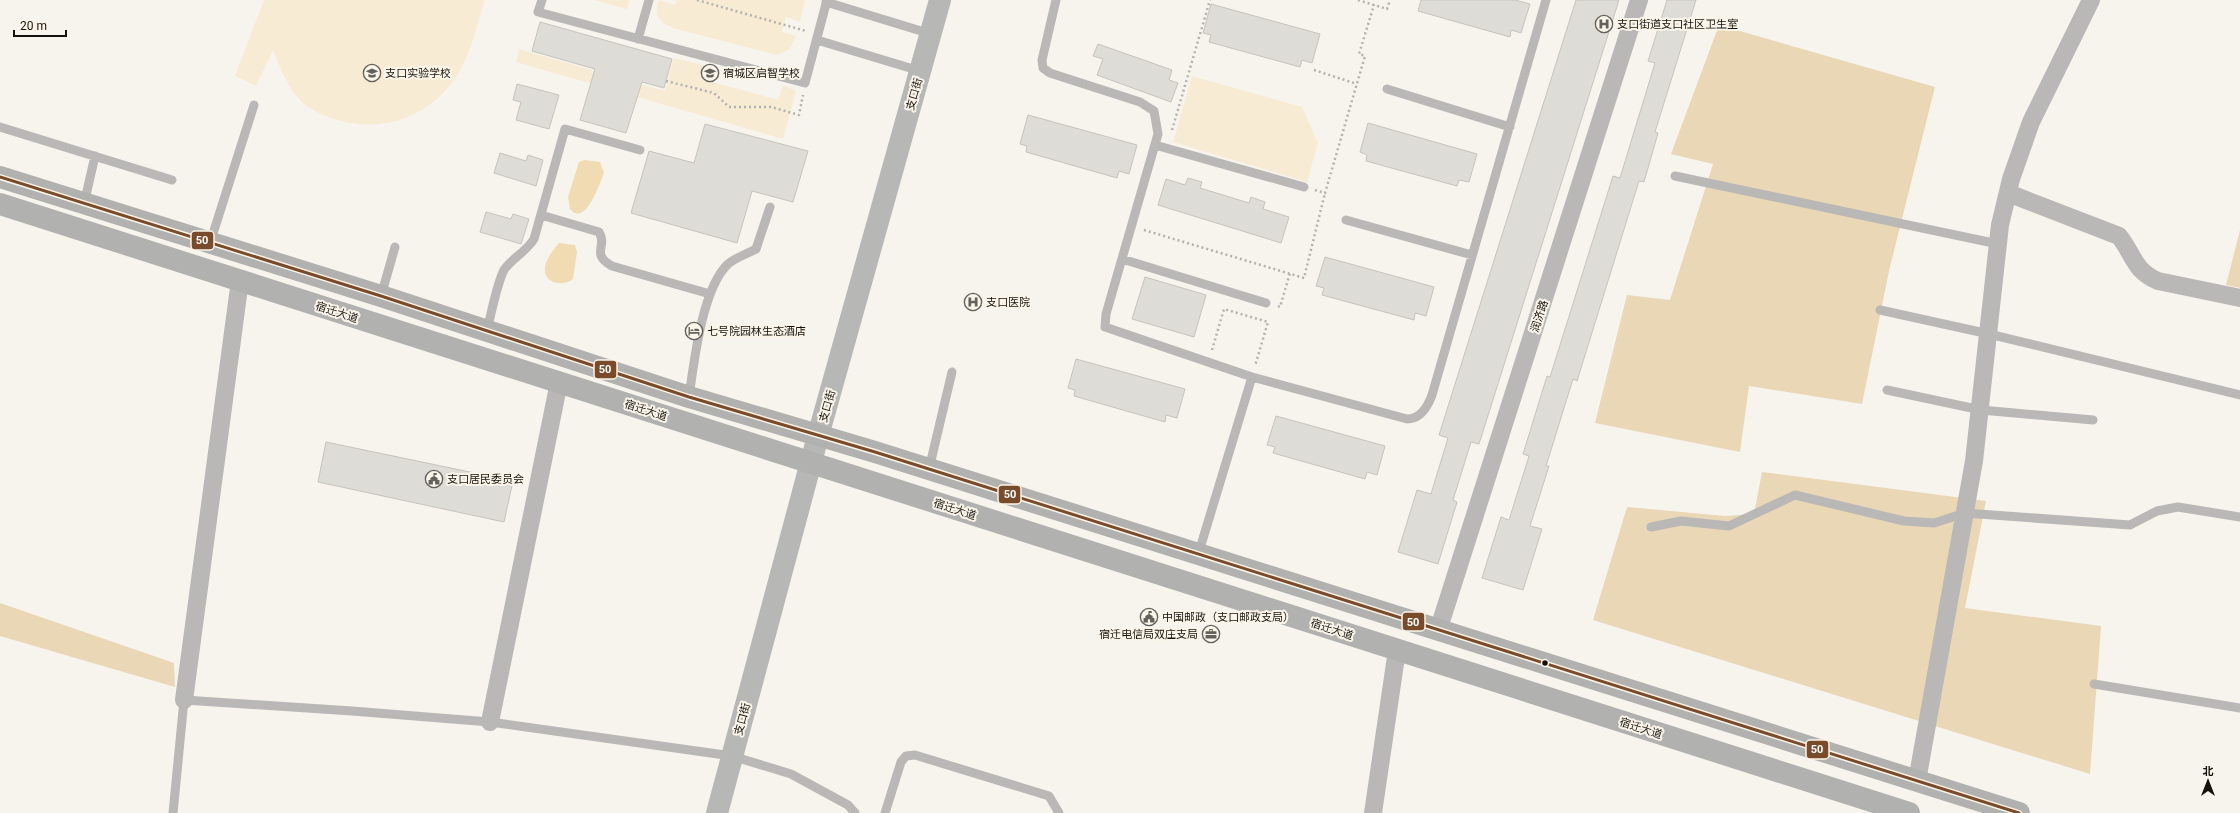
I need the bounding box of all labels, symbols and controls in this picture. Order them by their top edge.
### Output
scale bar [14,12,66,38]
hospital icon: 支口街道支口社区卫生室 [1594,14,1614,34]
place label: 支口街道支口社区卫生室 [1617,18,1738,31]
text: 20 m [20,19,47,33]
school or university icon: 支口实验学校 [362,63,382,83]
school or university icon: 宿城区启智学校 [700,63,720,83]
place label: 支口实验学校 [385,67,451,80]
place label: 宿城区启智学校 [723,67,800,80]
street label: 支口街 [904,76,925,112]
line badge: 50 [191,231,214,250]
text: 50 [196,234,208,247]
hospital icon: 支口医院 [963,292,983,312]
place label: 支口医院 [986,296,1030,309]
street label: 润济路 [1528,298,1551,334]
street label: 宿迁大道 [314,299,360,325]
hotel icon: 七号院园林生态酒店 [684,321,704,341]
place label: 七号院园林生态酒店 [707,325,806,338]
line badge: 50 [594,360,617,379]
text: 50 [599,363,611,376]
street label: 支口街 [817,388,838,424]
street label: 宿迁大道 [623,397,669,423]
public building icon: 支口居民委员会 [424,469,444,489]
place label: 支口居民委员会 [447,473,524,486]
line badge: 50 [998,485,1021,504]
text: 50 [1004,488,1016,501]
street label: 宿迁大道 [932,496,978,522]
public building icon: 中国邮政（支口邮政支局） [1139,607,1159,627]
place label: 中国邮政（支口邮政支局） [1162,611,1294,624]
line badge: 50 [1402,612,1425,631]
street label: 宿迁大道 [1309,616,1355,642]
text: 50 [1407,616,1419,629]
office icon: 宿迁电信局双庄支局 [1201,624,1221,644]
place label: 宿迁电信局双庄支局 [1099,628,1198,641]
unlabelled marker [1540,658,1550,668]
street label: 支口街 [732,702,753,737]
street label: 宿迁大道 [1618,715,1664,741]
line badge: 50 [1806,740,1829,759]
text: 50 [1811,743,1823,756]
north arrow [2188,761,2228,801]
text: 北 [2203,765,2214,778]

